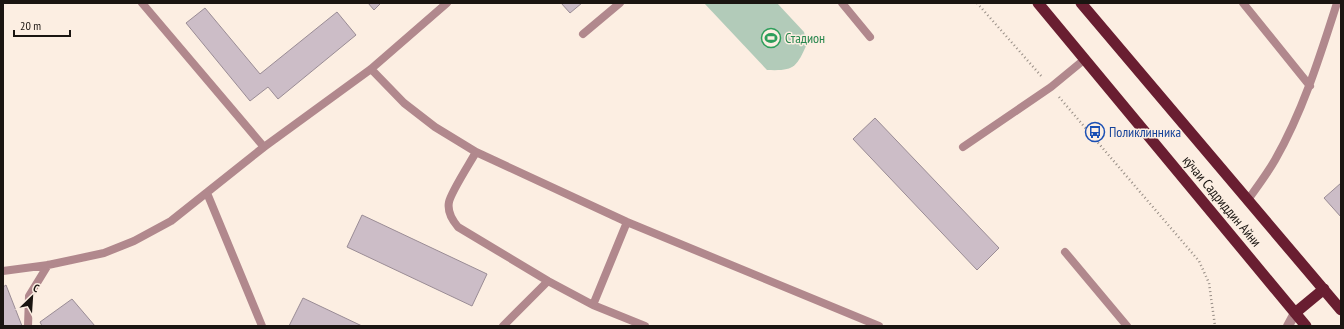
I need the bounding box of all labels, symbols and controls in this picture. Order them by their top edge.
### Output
scale bar [14,12,70,38]
text: 20 m [20,18,41,33]
sports icon: Стадион [760,27,782,49]
place label: Стадион [785,29,825,47]
bus stop icon: Поликлинника [1084,121,1106,143]
place label: Поликлинника [1109,123,1181,141]
street label: кӯчаи Садриддин Айни [1179,152,1265,250]
north arrow [12,277,52,317]
text: С [31,281,41,295]

